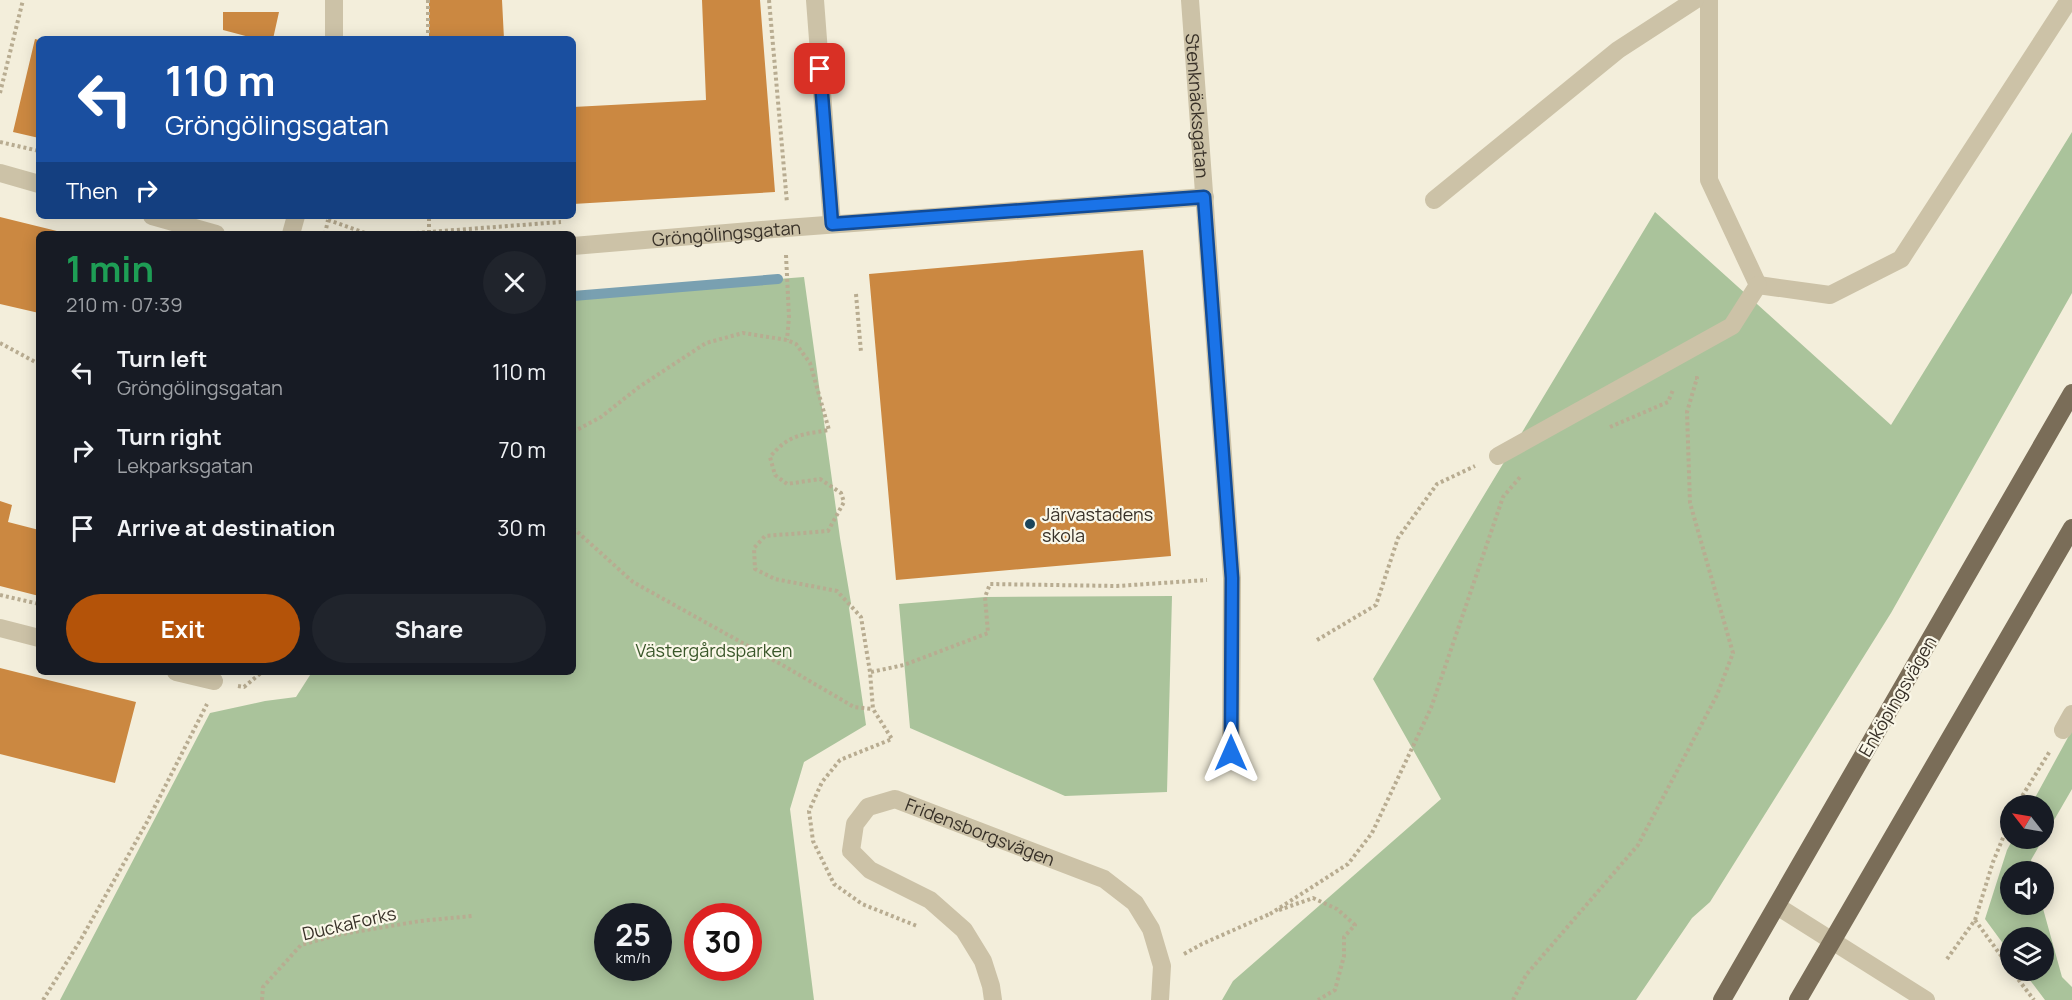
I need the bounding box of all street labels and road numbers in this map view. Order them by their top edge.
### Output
street label: Stenknäcksgatan [1180,32,1215,179]
street label: Gröngölingsgatan [651,215,802,251]
street label: Enköpingsvägen [1853,631,1941,761]
street label: Fridensborgsvägen [902,792,1058,871]
street label: DuckaForks [300,901,398,945]

